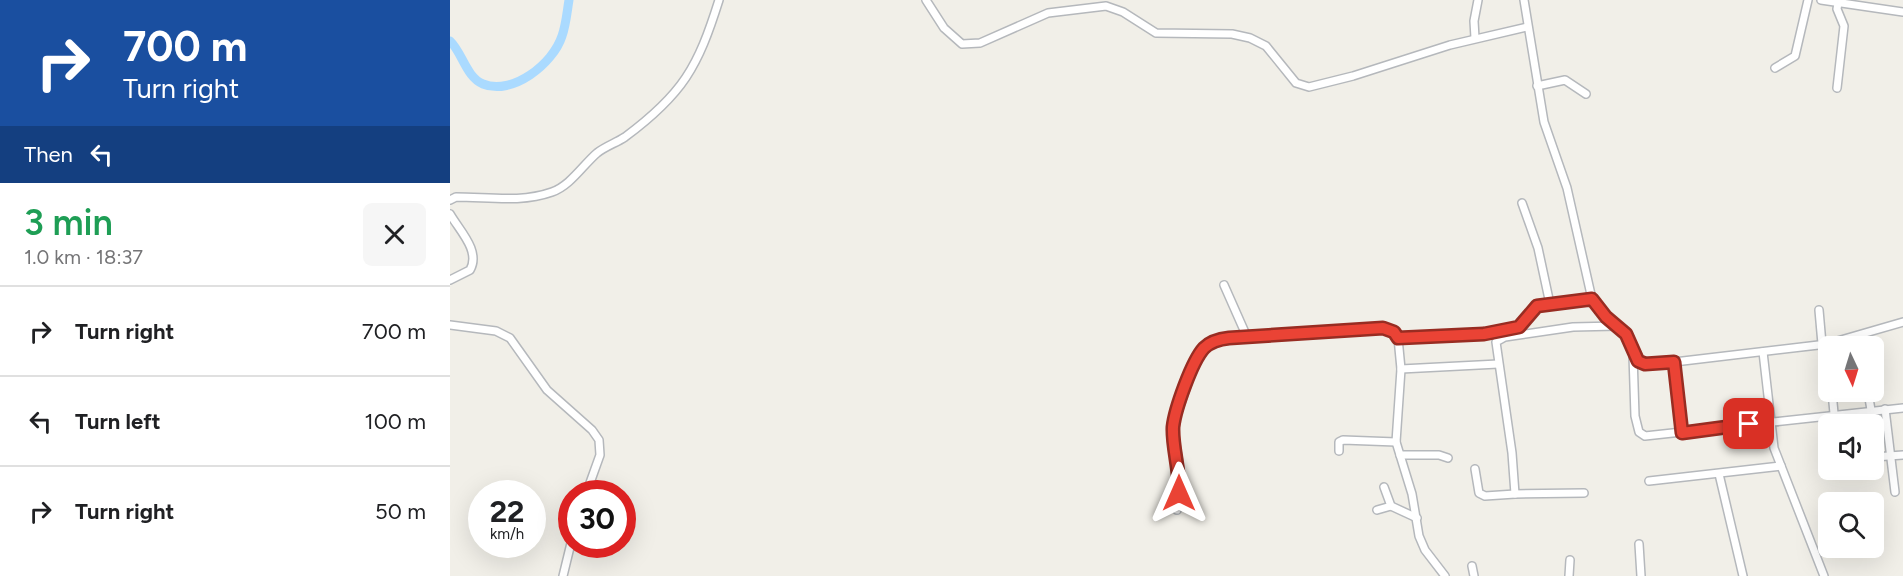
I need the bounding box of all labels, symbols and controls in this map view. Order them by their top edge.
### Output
text: 700 m [123,21,247,72]
icon: right [24,24,102,102]
text: Turn right [123,72,239,105]
icon: left [85,138,118,171]
text: Then [24,141,73,168]
text: 3 min [24,201,113,244]
button: close [363,203,426,266]
text: 1.0 km · 18:37 [24,245,143,269]
icon: right [24,315,57,348]
text: Turn right [75,318,174,345]
text: 700 m [362,318,426,345]
north arrow [1818,336,1884,402]
map controls [1818,336,1884,558]
pin [1723,398,1774,449]
icon: left [24,405,57,438]
icon: arrive [1732,407,1765,440]
text: Turn left [75,408,161,435]
text: 100 m [365,408,426,435]
button: sound [1818,414,1884,480]
position arrow [1147,461,1211,525]
speed limit sign: 30 [558,480,636,558]
button: search [1818,492,1884,558]
text: 22 [490,493,524,530]
icon: right [24,495,57,528]
text: Turn right [75,498,174,525]
text: 50 m [375,498,426,525]
text: km/h [490,525,524,543]

